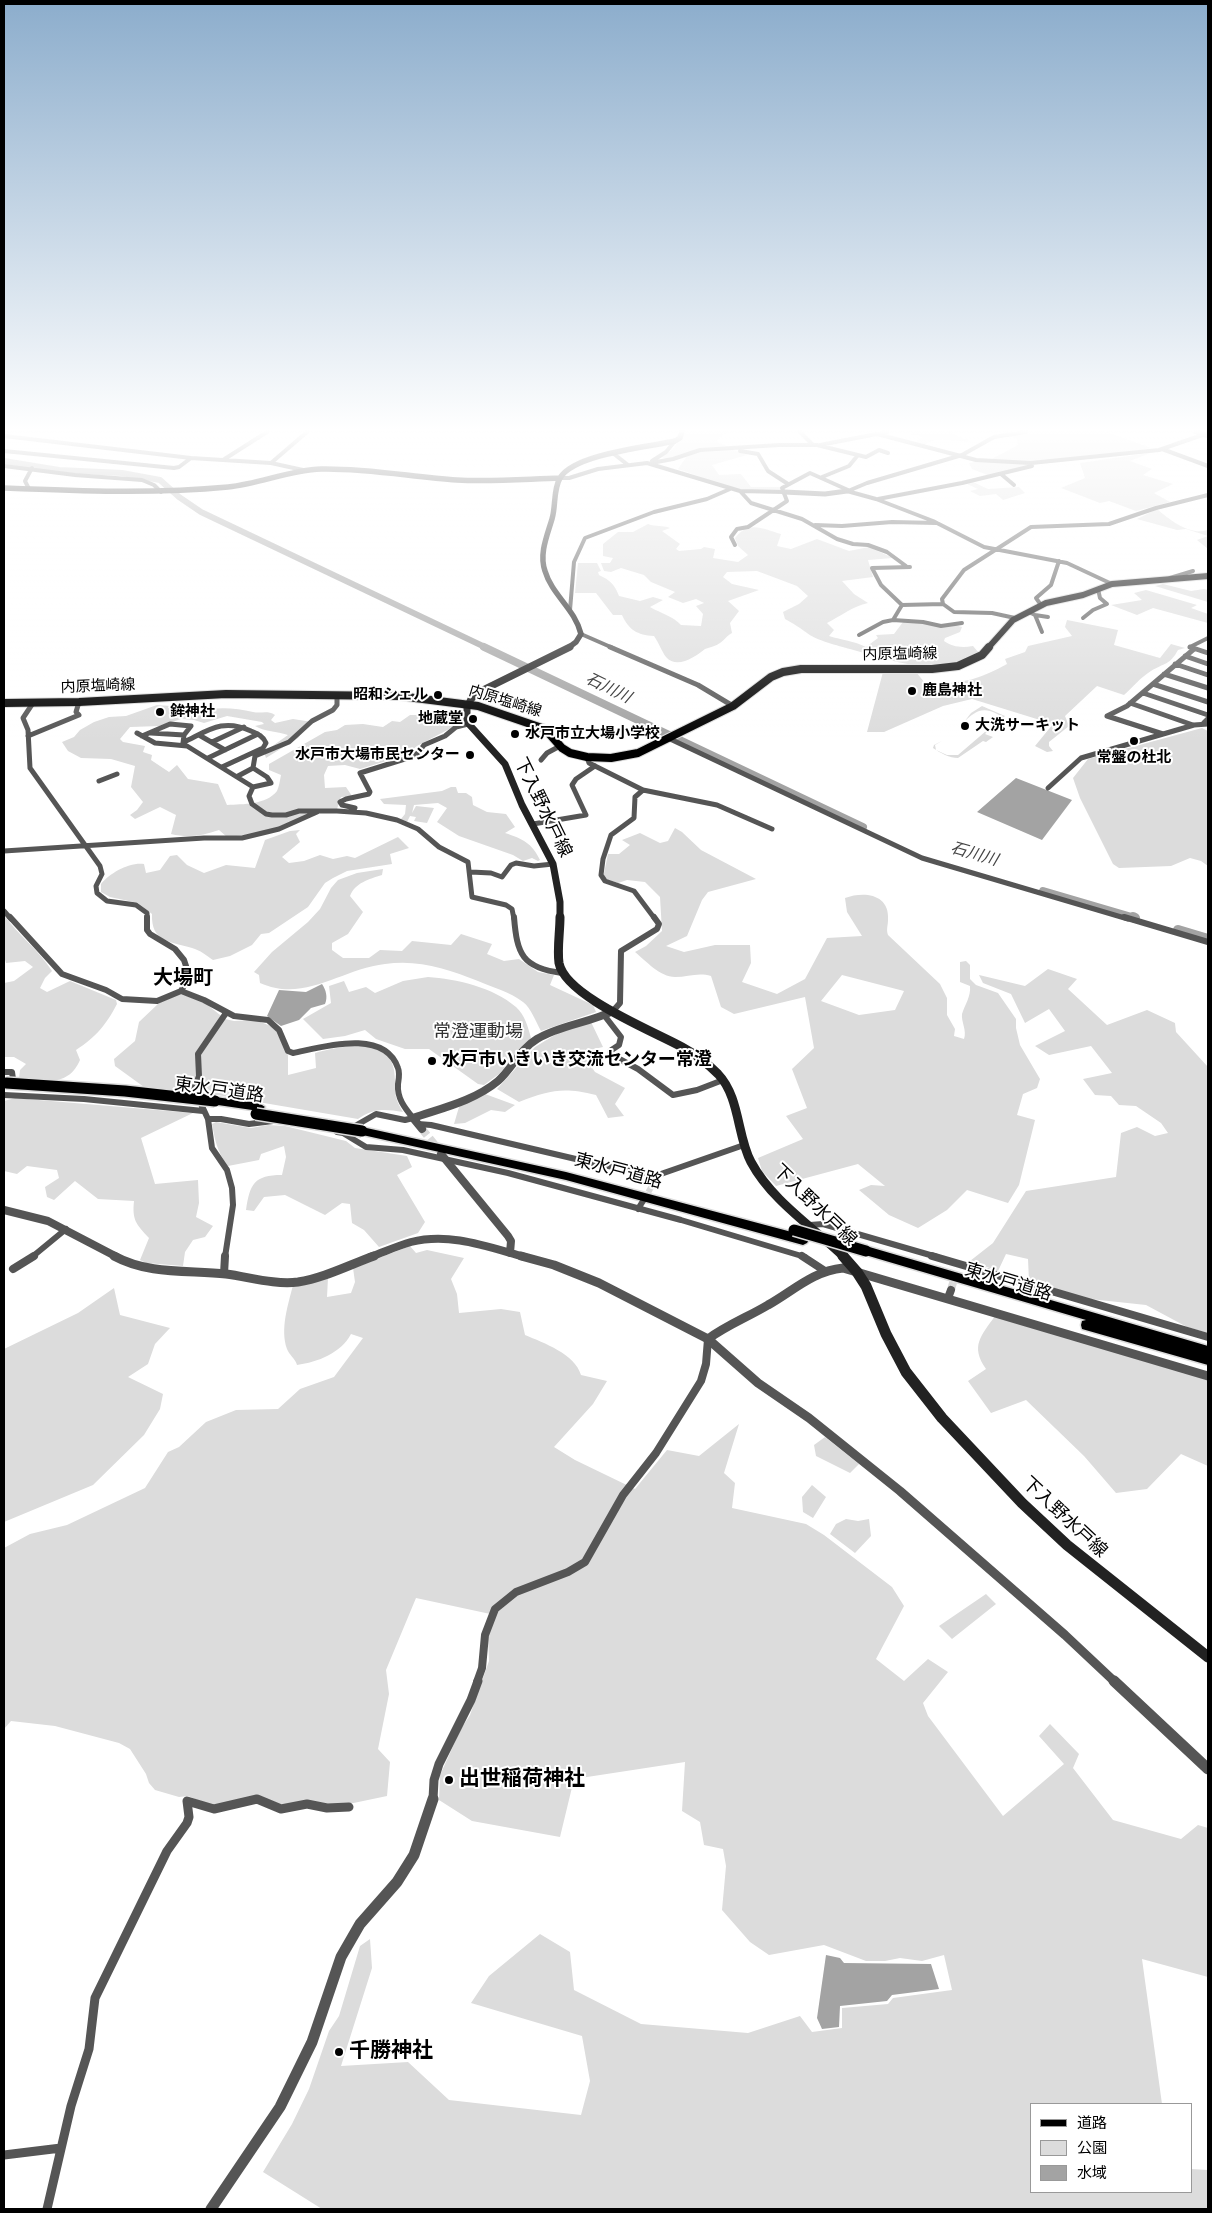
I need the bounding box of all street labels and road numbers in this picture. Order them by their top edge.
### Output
street label: 内原塩崎線 [862,645,938,665]
street label: 内原塩崎線 [60,677,136,697]
street label: 内原塩崎線 [467,682,543,722]
street label: 下入野水戸線 [509,755,575,861]
street label: 東水戸道路 [173,1074,265,1108]
street label: 東水戸道路 [572,1150,664,1194]
street label: 下入野水戸線 [768,1161,860,1251]
street label: 東水戸道路 [962,1260,1054,1306]
street label: 下入野水戸線 [1017,1473,1111,1563]

